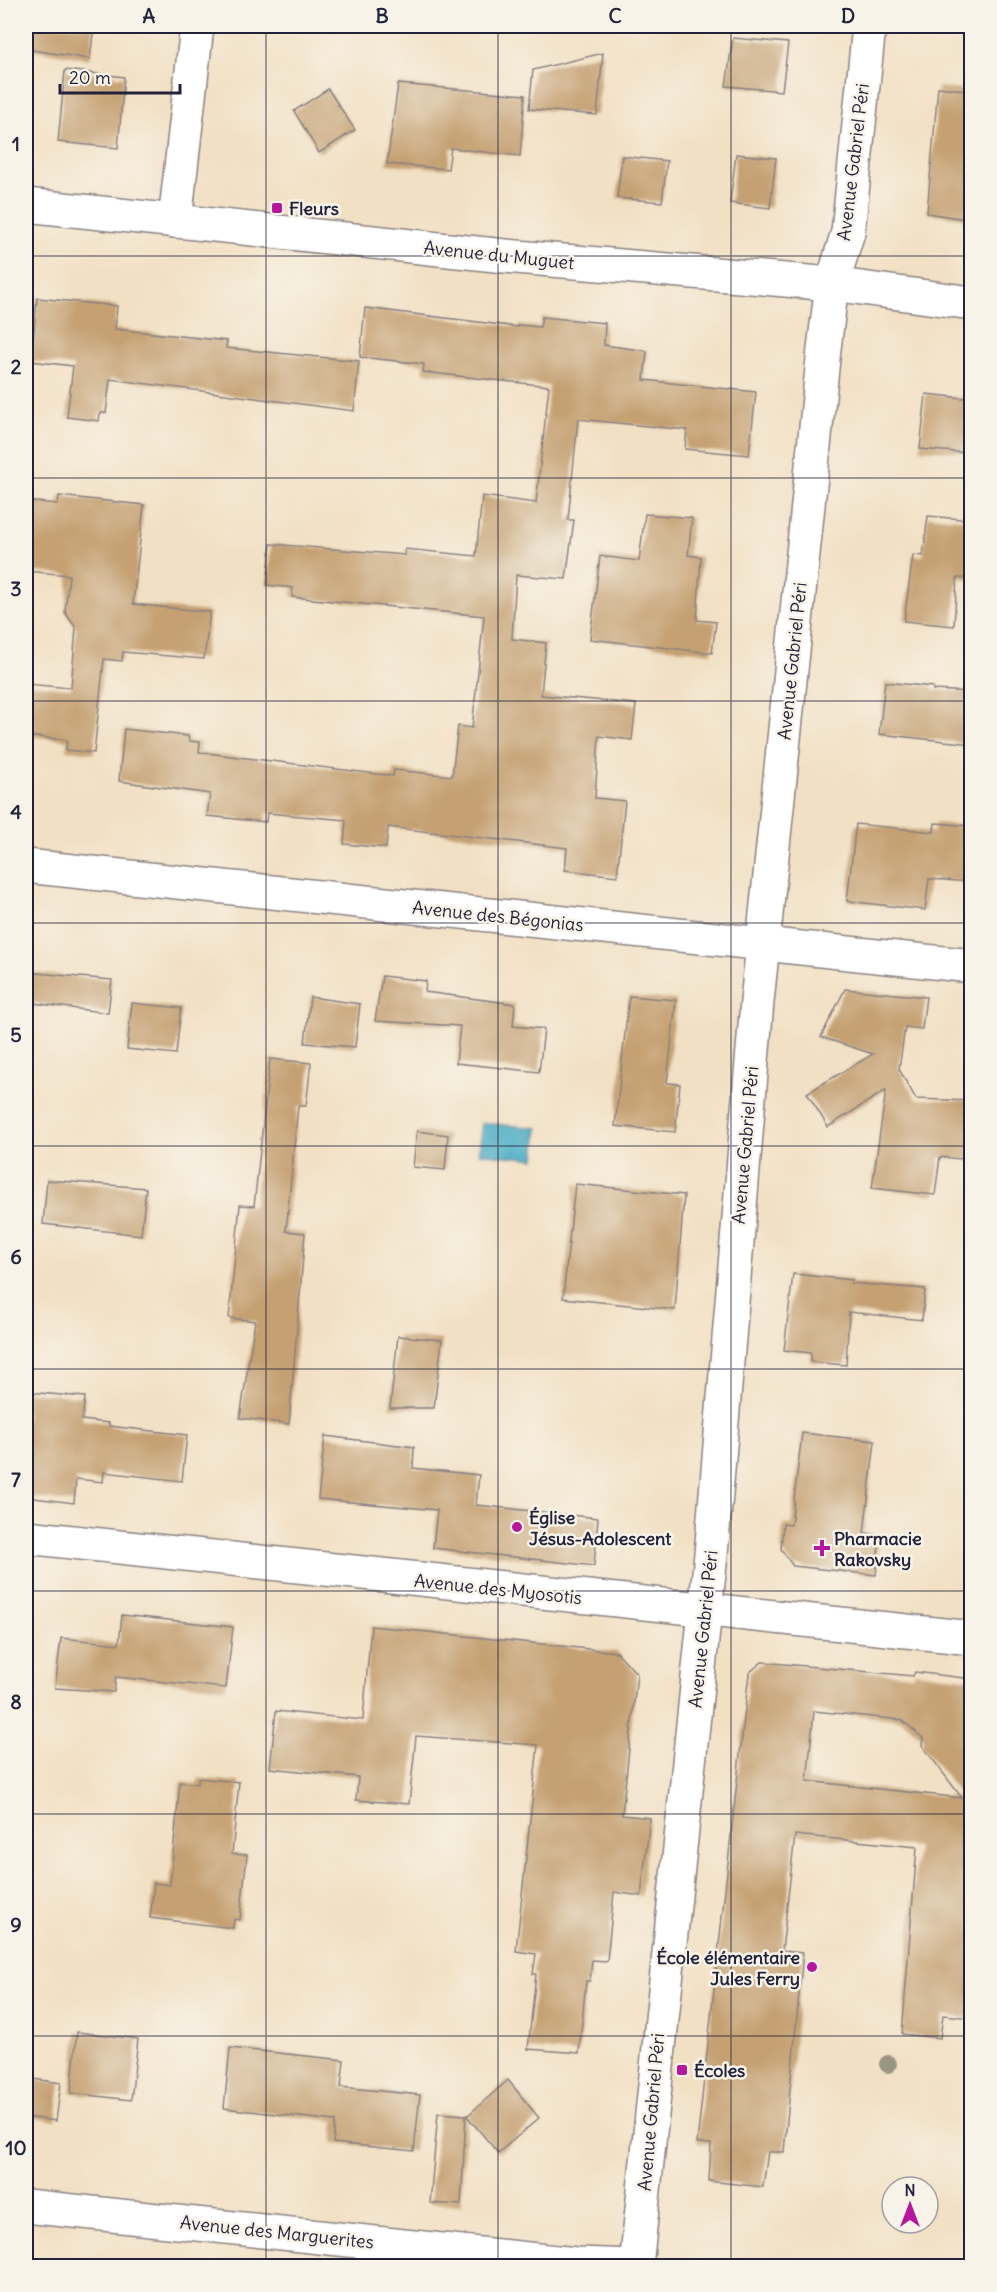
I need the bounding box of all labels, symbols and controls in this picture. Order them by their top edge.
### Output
text: A [143,3,156,28]
text: B [375,3,389,28]
text: C [608,3,622,28]
text: D [841,3,855,28]
scale bar [60,57,180,95]
text: 20 m [69,66,111,89]
street label: Avenue Gabriel Péri [832,82,874,242]
text: 1 [12,131,20,156]
place label: Fleurs [289,197,339,220]
marker: Fleurs [270,201,284,215]
street label: Avenue du Muguet [423,236,575,274]
text: 2 [11,354,22,379]
text: 3 [10,576,22,601]
street label: Avenue Gabriel Péri [772,581,812,741]
text: 4 [10,799,22,824]
street label: Avenue des Bégonias [411,896,585,936]
text: 5 [10,1022,22,1047]
street label: Avenue Gabriel Péri [727,1065,763,1225]
text: 6 [10,1244,22,1269]
text: 7 [11,1467,21,1492]
place label: Église Jésus-Adolescent [529,1506,672,1550]
marker: Église Jésus-Adolescent [510,1520,524,1534]
place label: Pharmacie Rakovsky [834,1527,922,1571]
marker: Pharmacie Rakovsky [815,1541,829,1555]
street label: Avenue Gabriel Péri [683,1549,723,1709]
street label: Avenue des Myosotis [413,1569,583,1609]
text: 8 [10,1689,22,1714]
text: 9 [10,1912,22,1937]
place label: École élémentaire Jules Ferry [657,1946,800,1990]
marker: École élémentaire Jules Ferry [805,1960,819,1974]
street label: Avenue Gabriel Péri [633,2032,669,2192]
place label: Écoles [694,2059,745,2082]
marker: Écoles [675,2063,689,2077]
text: 10 [5,2135,27,2160]
north arrow [880,2175,940,2235]
text: N [904,2180,916,2200]
street label: Avenue des Marguerites [179,2210,375,2254]

